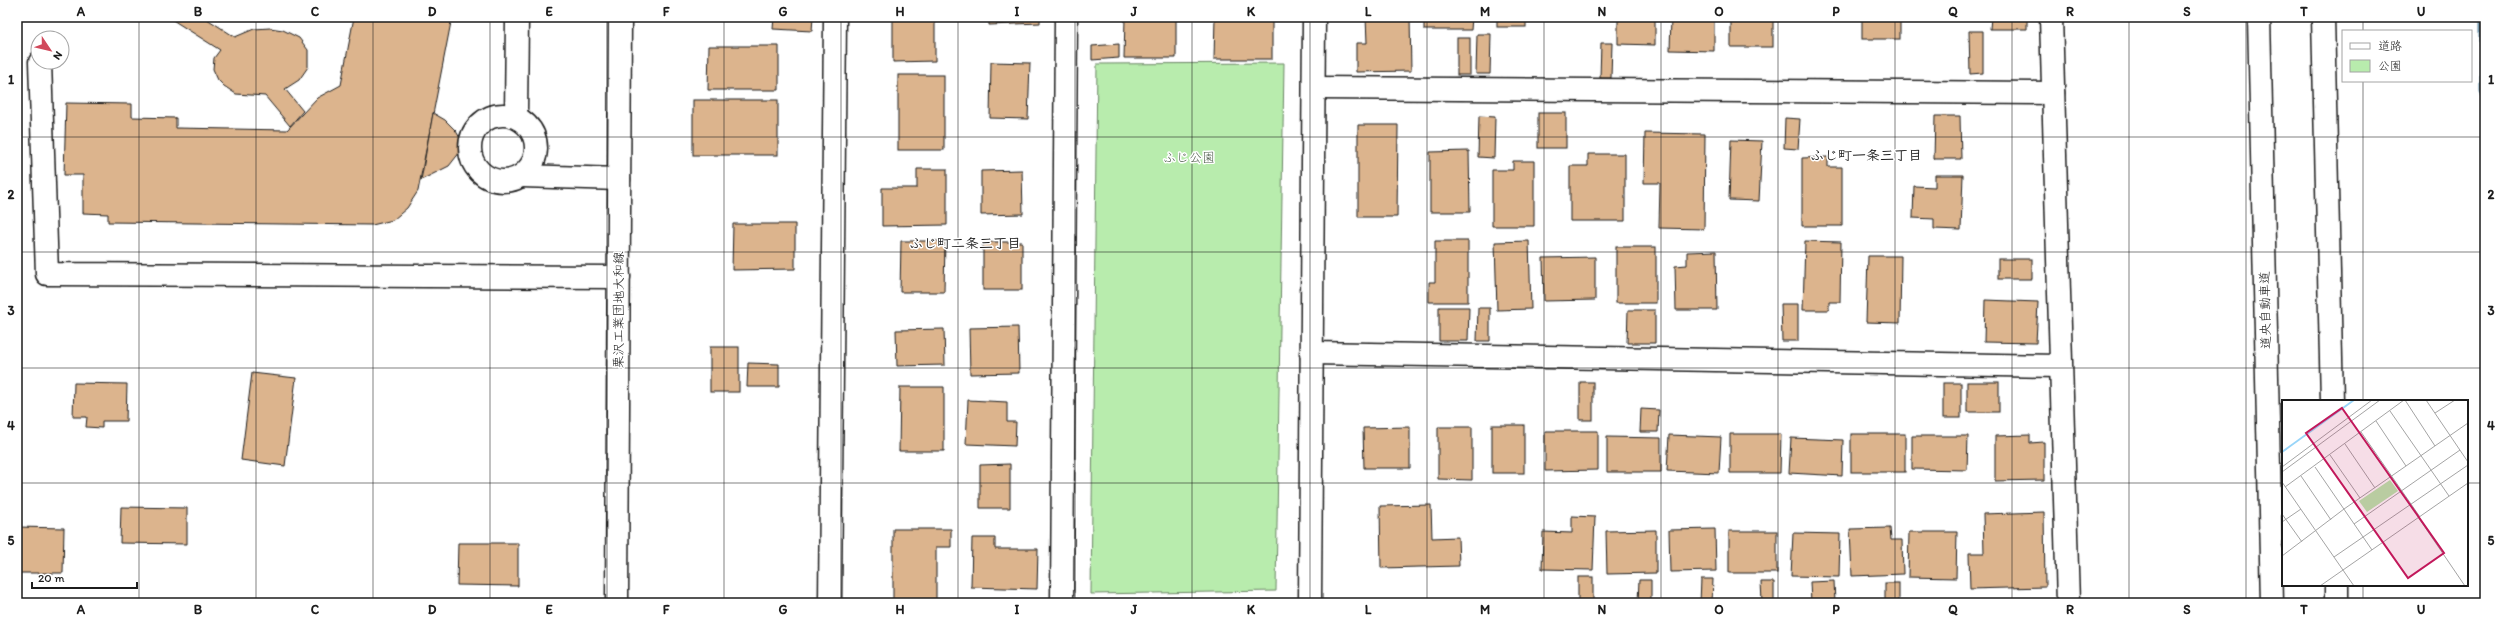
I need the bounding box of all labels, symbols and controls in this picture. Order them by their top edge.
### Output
text: A [76,4,86,19]
text: B [194,4,203,19]
text: C [311,4,320,19]
text: D [428,4,437,19]
text: E [545,4,553,19]
text: F [663,4,670,19]
text: G [779,4,788,19]
text: H [896,4,905,19]
text: I [1015,4,1020,19]
text: J [1130,4,1138,19]
text: K [1247,4,1256,19]
text: L [1365,4,1372,19]
text: M [1480,4,1490,19]
text: N [1598,4,1607,19]
text: O [1714,4,1724,19]
text: P [1832,4,1840,19]
text: Q [1948,4,1958,19]
text: R [2066,4,2074,19]
text: S [2183,4,2191,19]
text: T [2299,4,2308,19]
text: U [2417,4,2426,19]
north arrow [30,30,70,70]
legend [2342,30,2472,82]
text: 道路 [2378,39,2402,53]
text: N [50,49,65,62]
text: 公園 [2378,59,2402,73]
text: 1 [8,72,14,87]
text: 1 [2488,72,2494,87]
district label: ふじ町一条三丁目 [1810,147,1922,164]
park label: ふじ公園 [1163,150,1215,165]
text: 2 [8,187,15,202]
text: 2 [2488,187,2495,202]
district label: ふじ町二条三丁目 [909,235,1021,252]
street label: 栗沢工業団地大和線 [611,251,626,369]
street label: 道央自動車道 [2257,271,2273,349]
text: 3 [7,303,15,318]
text: 3 [2487,303,2495,318]
inset map [2282,400,2468,586]
text: 4 [7,418,15,433]
text: 4 [2487,418,2495,433]
text: 5 [8,533,15,548]
text: 5 [2488,533,2495,548]
scale bar [32,564,137,590]
text: 20 m [38,571,65,585]
text: A [76,602,86,617]
text: B [194,602,203,617]
text: C [311,602,320,617]
text: D [428,602,437,617]
text: E [545,602,553,617]
text: F [663,602,670,617]
text: G [779,602,788,617]
text: H [896,602,905,617]
text: I [1015,602,1020,617]
text: J [1130,602,1138,617]
text: K [1247,602,1256,617]
text: L [1365,602,1372,617]
text: M [1480,602,1490,617]
text: N [1598,602,1607,617]
text: O [1714,602,1724,617]
text: P [1832,602,1840,617]
text: Q [1948,602,1958,617]
text: R [2066,602,2074,617]
text: S [2183,602,2191,617]
text: T [2299,602,2308,617]
text: U [2417,602,2426,617]

